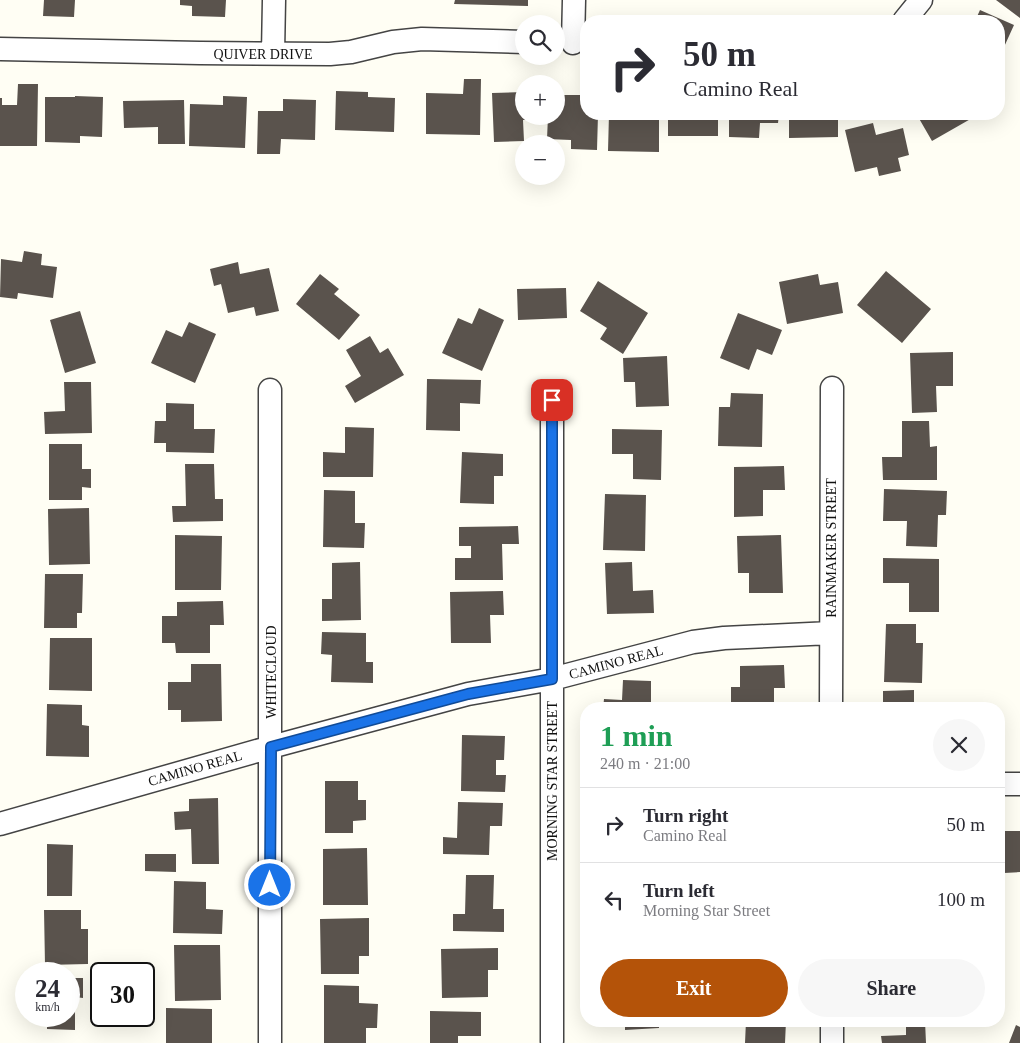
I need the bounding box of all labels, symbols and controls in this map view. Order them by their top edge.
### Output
map controls [515,15,565,185]
button: search [515,15,565,65]
icon: right [600,35,665,100]
text: 50 m [683,35,756,74]
street label: QUIVER DRIVE [213,47,313,62]
button: + [515,75,565,125]
text: Camino Real [683,76,798,101]
button: − [515,135,565,185]
pin [531,379,573,421]
icon: arrive [538,386,566,414]
street label: RAINMAKER STREET [824,478,839,618]
street label: WHITECLOUD [264,625,279,719]
street label: CAMINO REAL [567,643,665,682]
street label: MORNING STAR STREET [545,701,560,861]
text: 1 min [600,719,673,752]
button: close [933,719,985,771]
street label: CAMINO REAL [147,748,244,789]
text: 240 m · 21:00 [600,755,690,772]
text: Turn right [643,805,728,826]
icon: right [600,811,628,839]
text: 50 m [946,814,985,835]
text: Camino Real [643,827,727,844]
position arrow [243,858,295,910]
text: Turn left [643,880,715,901]
icon: left [600,886,628,914]
text: 100 m [937,889,985,910]
text: Morning Star Street [643,902,770,919]
button: Exit [600,959,788,1017]
button: Share [798,959,985,1017]
speed limit sign: 30 [90,962,155,1027]
text: 24 [35,975,60,1002]
text: km/h [35,1000,60,1014]

